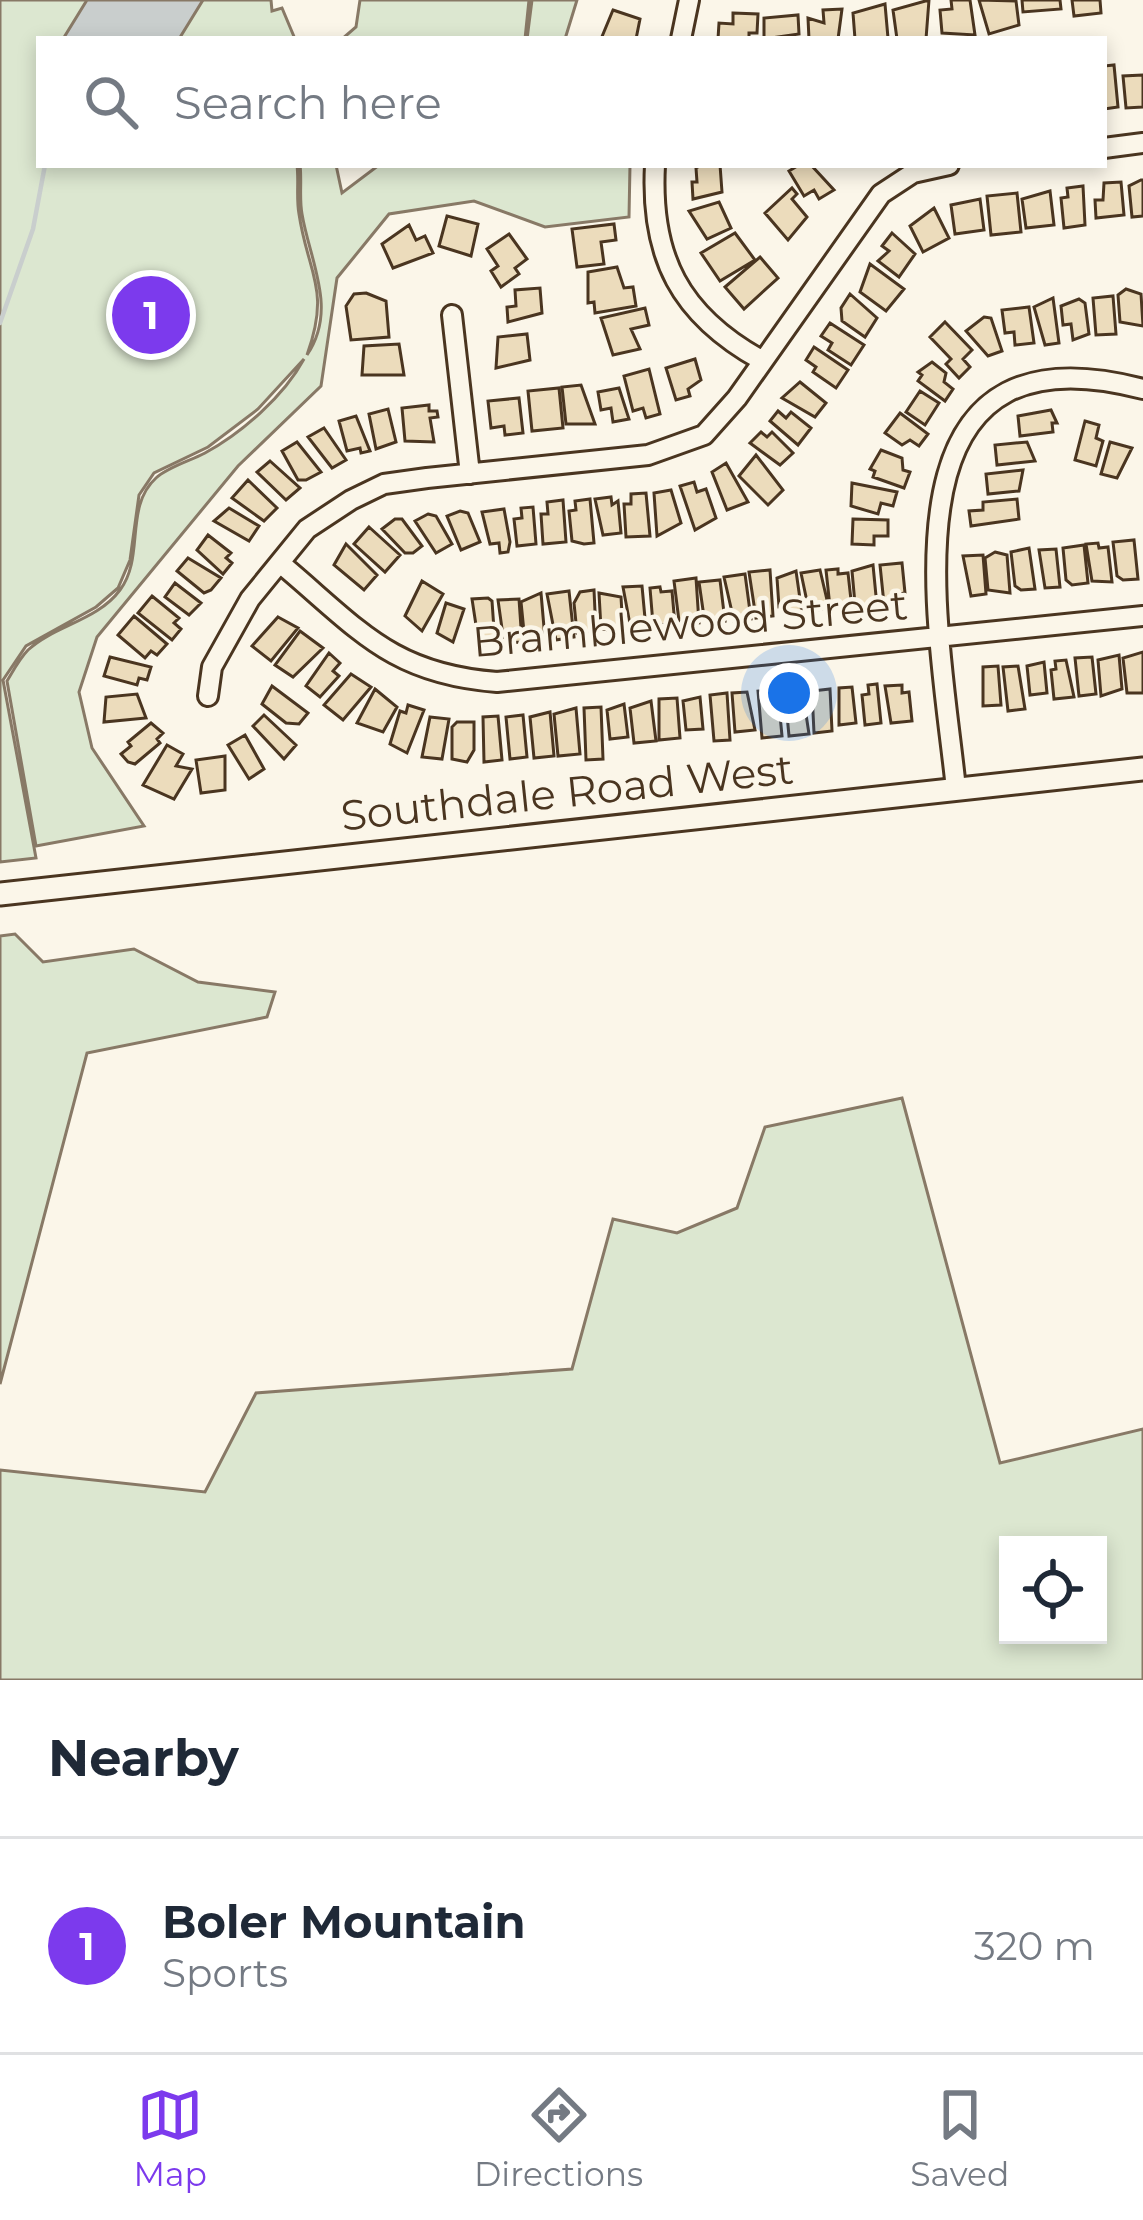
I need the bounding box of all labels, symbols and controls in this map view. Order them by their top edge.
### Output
search box [36,36,1107,168]
icon: search [78,69,144,135]
text: Search here [174,75,442,130]
pin: 1 [112,270,190,360]
street label: Bramblewood Street [470,578,910,668]
your location [759,663,819,723]
street label: Southdale Road West [338,742,796,842]
map controls [999,1536,1107,1644]
button: locate [999,1536,1107,1644]
text: Nearby [48,1727,239,1789]
text: Boler Mountain [162,1894,526,1949]
text: 1 [79,1922,95,1970]
text: 320 m [974,1922,1095,1970]
text: Sports [162,1949,288,1997]
tab: Map [134,2082,207,2194]
tab: Directions [474,2082,643,2194]
tab: Saved [910,2082,1009,2194]

